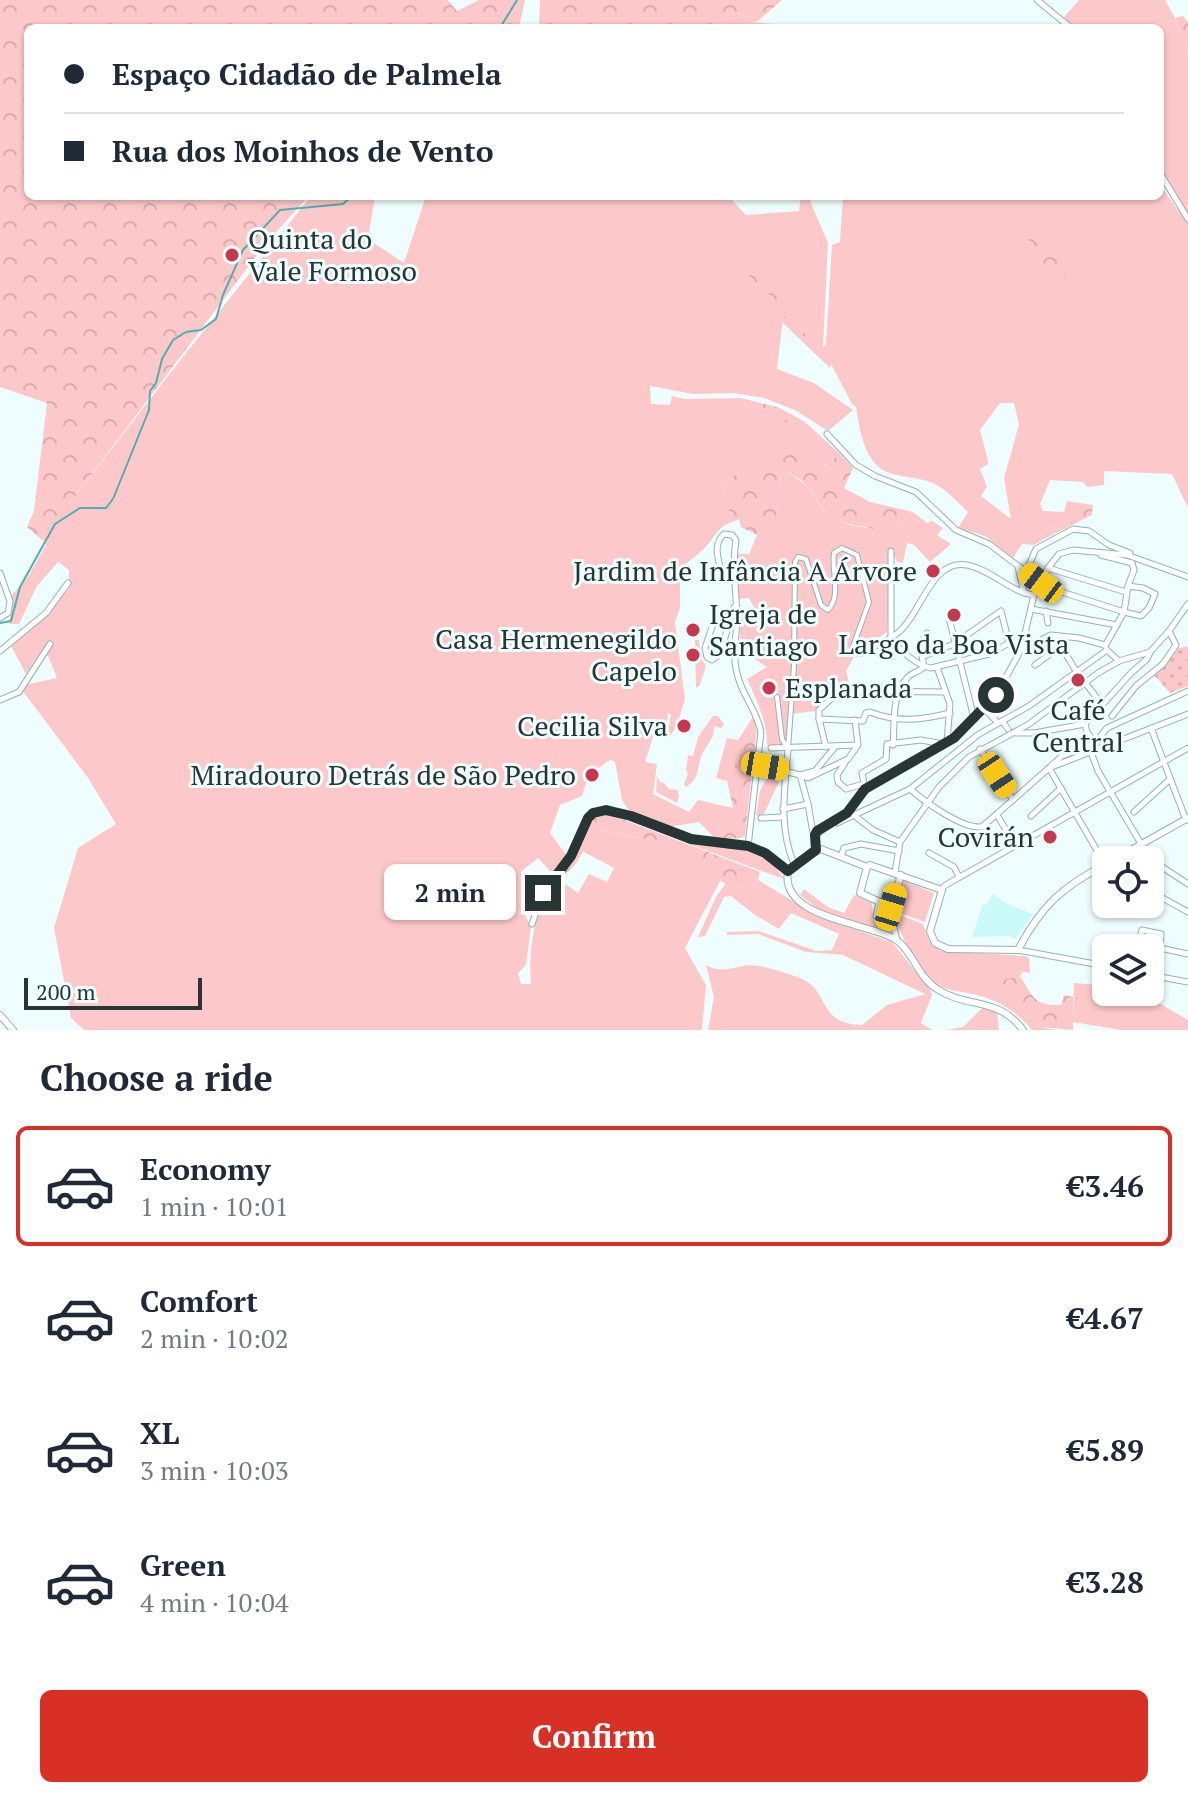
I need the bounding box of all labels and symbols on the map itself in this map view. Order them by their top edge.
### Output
place label: Quinta do Vale Formoso [248,220,417,289]
marker: Quinta do Vale Formoso [223,246,241,264]
place label: Jardim de Infância A Árvore [573,552,917,589]
car [1015,559,1067,607]
marker: Jardim de Infância A Árvore [924,562,942,580]
place label: Igreja de Santiago [709,595,818,664]
marker: Largo da Boa Vista [945,606,963,624]
place label: Casa Hermenegildo Capelo [435,620,677,689]
marker: Igreja de Santiago [684,621,702,639]
place label: Largo da Boa Vista [839,625,1069,662]
marker: Casa Hermenegildo Capelo [684,646,702,664]
place label: Esplanada [785,669,912,706]
marker: Café Central [1069,671,1087,689]
route start [978,677,1014,713]
marker: Esplanada [760,679,778,697]
place label: Café Central [1032,691,1124,760]
place label: Cecilia Silva [517,707,668,744]
marker: Cecilia Silva [675,717,693,735]
car [974,748,1020,802]
car [739,750,791,782]
place label: Miradouro Detrás de São Pedro [191,756,576,793]
marker: Miradouro Detrás de São Pedro [583,766,601,784]
place label: Covirán [938,818,1034,855]
marker: Covirán [1041,828,1059,846]
callout: 2 min [383,865,515,921]
route end [525,875,561,911]
car [873,881,909,933]
scale bar [24,974,202,1010]

